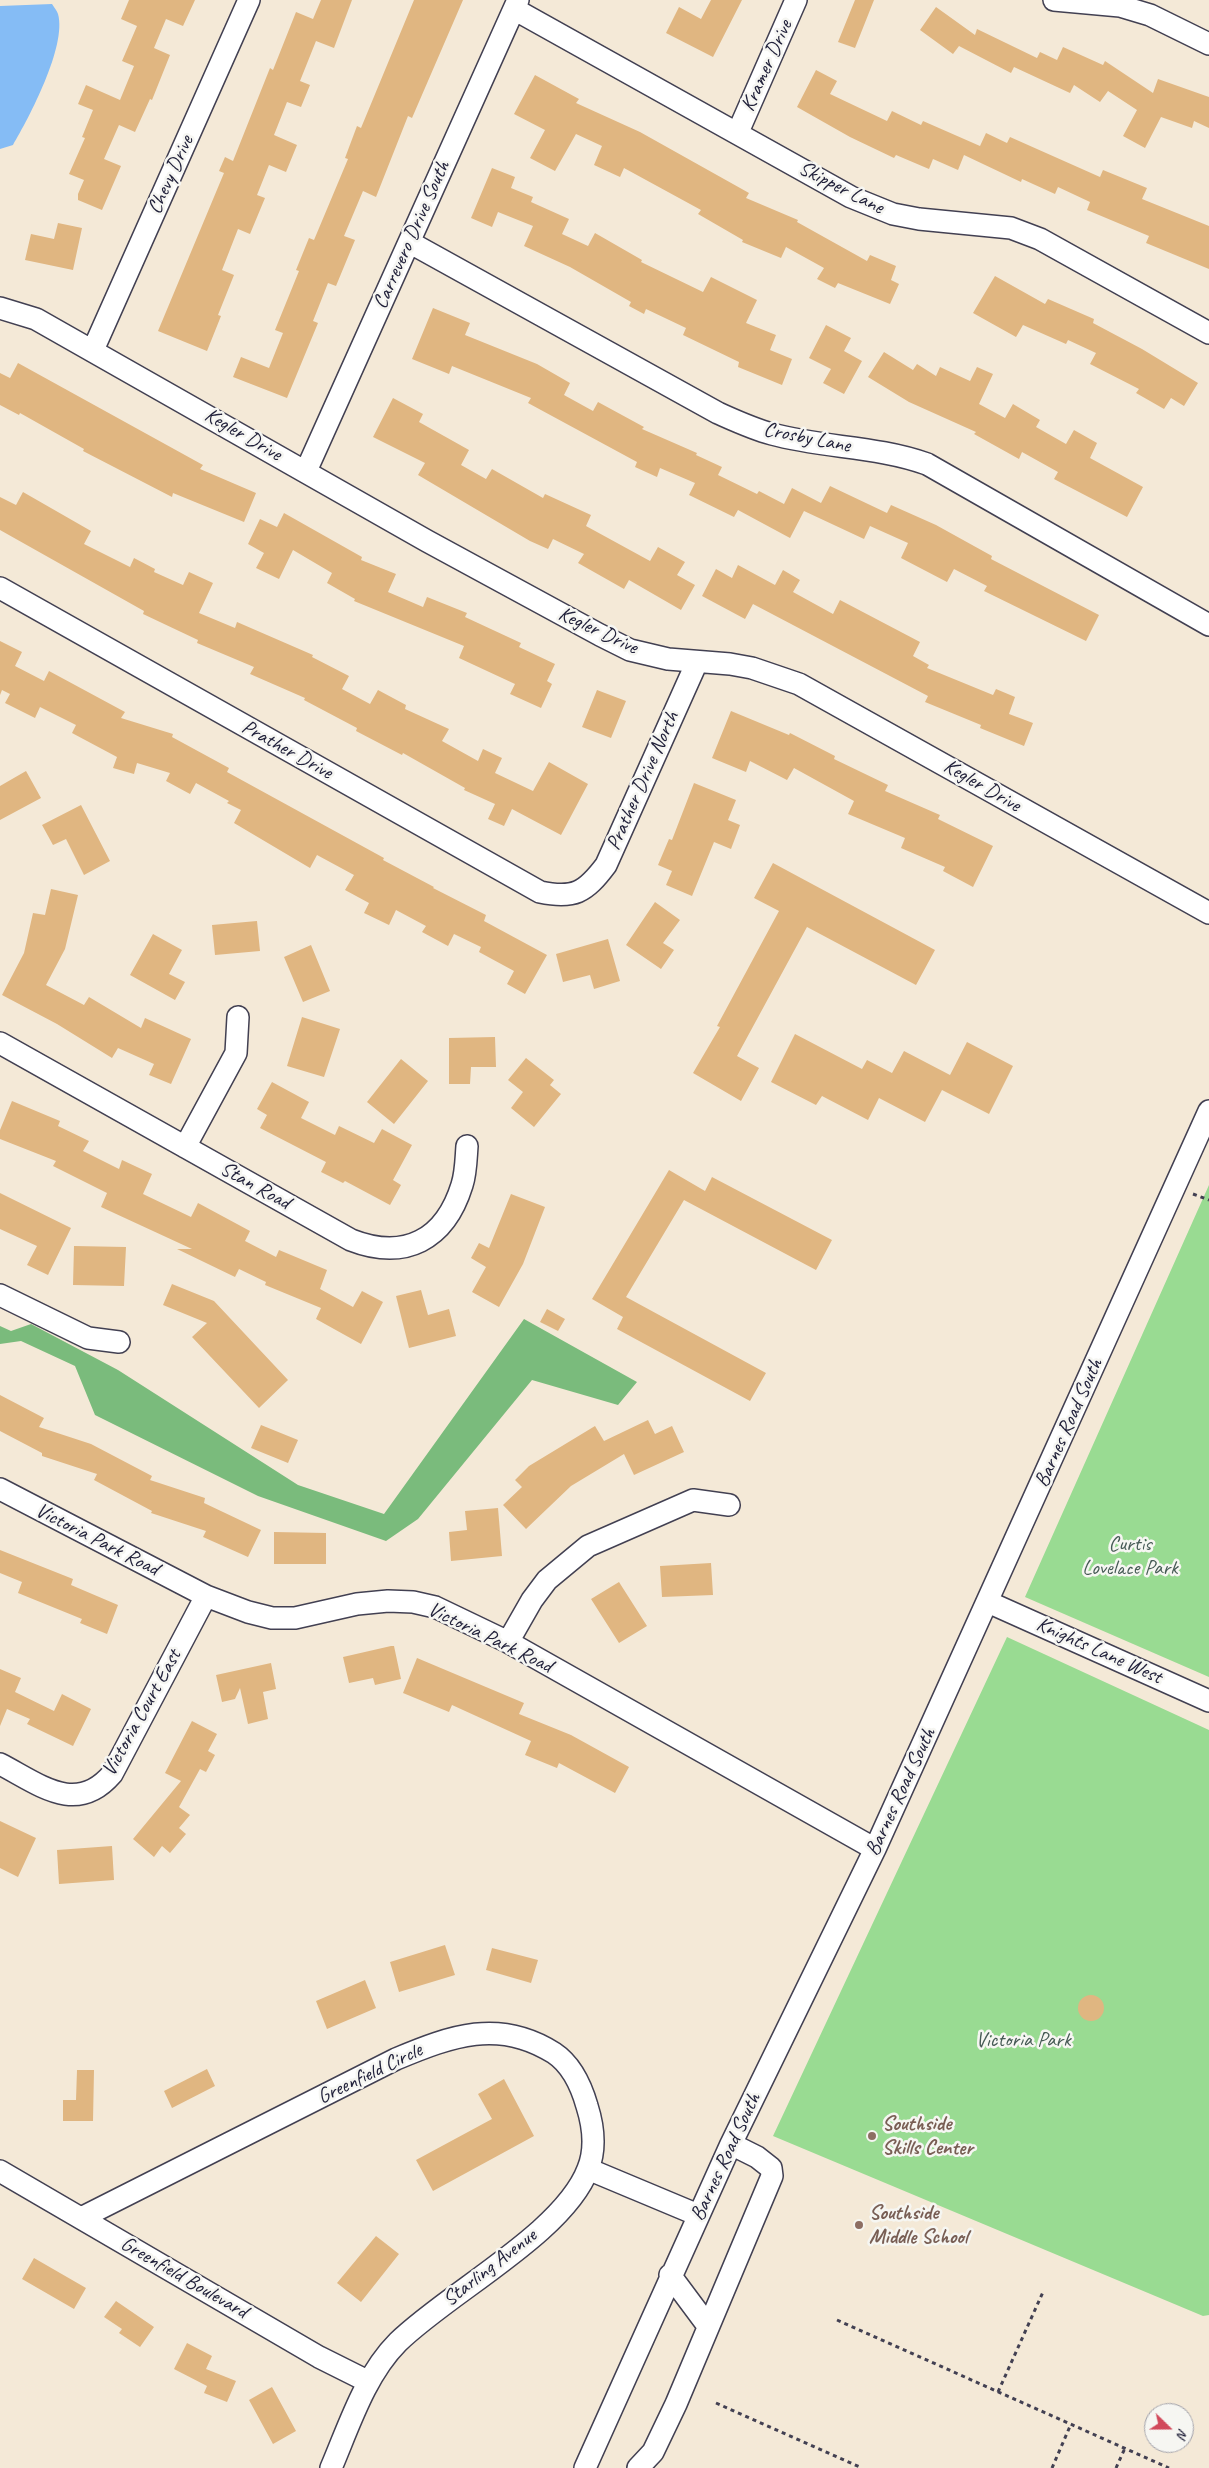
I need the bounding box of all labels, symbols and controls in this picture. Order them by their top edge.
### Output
street label: Kramer Drive [736,17,798,115]
street label: Chevy Drive [143,132,199,218]
street label: Skipper Lane [794,156,888,220]
street label: Carrevero Drive South [368,157,456,313]
street label: Kegler Drive [200,403,286,467]
street label: Crosby Lane [761,417,853,459]
street label: Kegler Drive [554,602,642,660]
street label: Prather Drive North [601,708,685,854]
street label: Prather Drive [237,715,337,785]
street label: Kegler Drive [939,754,1025,818]
street label: Stan Road [215,1156,295,1216]
street label: Barnes Road South [1029,1355,1109,1491]
street label: Victoria Park Road [31,1498,163,1582]
park label: Curtis Lovelace Park [1082,1531,1178,1581]
street label: Victoria Park Road [424,1597,556,1679]
street label: Knights Lane West [1032,1612,1166,1690]
street label: Victoria Court East [97,1645,187,1781]
street label: Barnes Road South [860,1724,942,1860]
park label: Victoria Park [975,2027,1071,2053]
street label: Greenfield Circle [314,2038,426,2110]
street label: Barnes Road South [685,2089,767,2225]
place label: Southside Skills Center [882,2111,973,2161]
marker: Southside Skills Center [866,2130,878,2142]
place label: Southside Middle School [869,2200,968,2250]
marker: Southside Middle School [853,2219,865,2231]
street label: Starling Avenue [438,2224,542,2312]
street label: Greenfield Boulevard [116,2231,252,2325]
north arrow [1144,2403,1194,2453]
text: N [1173,2426,1192,2441]

